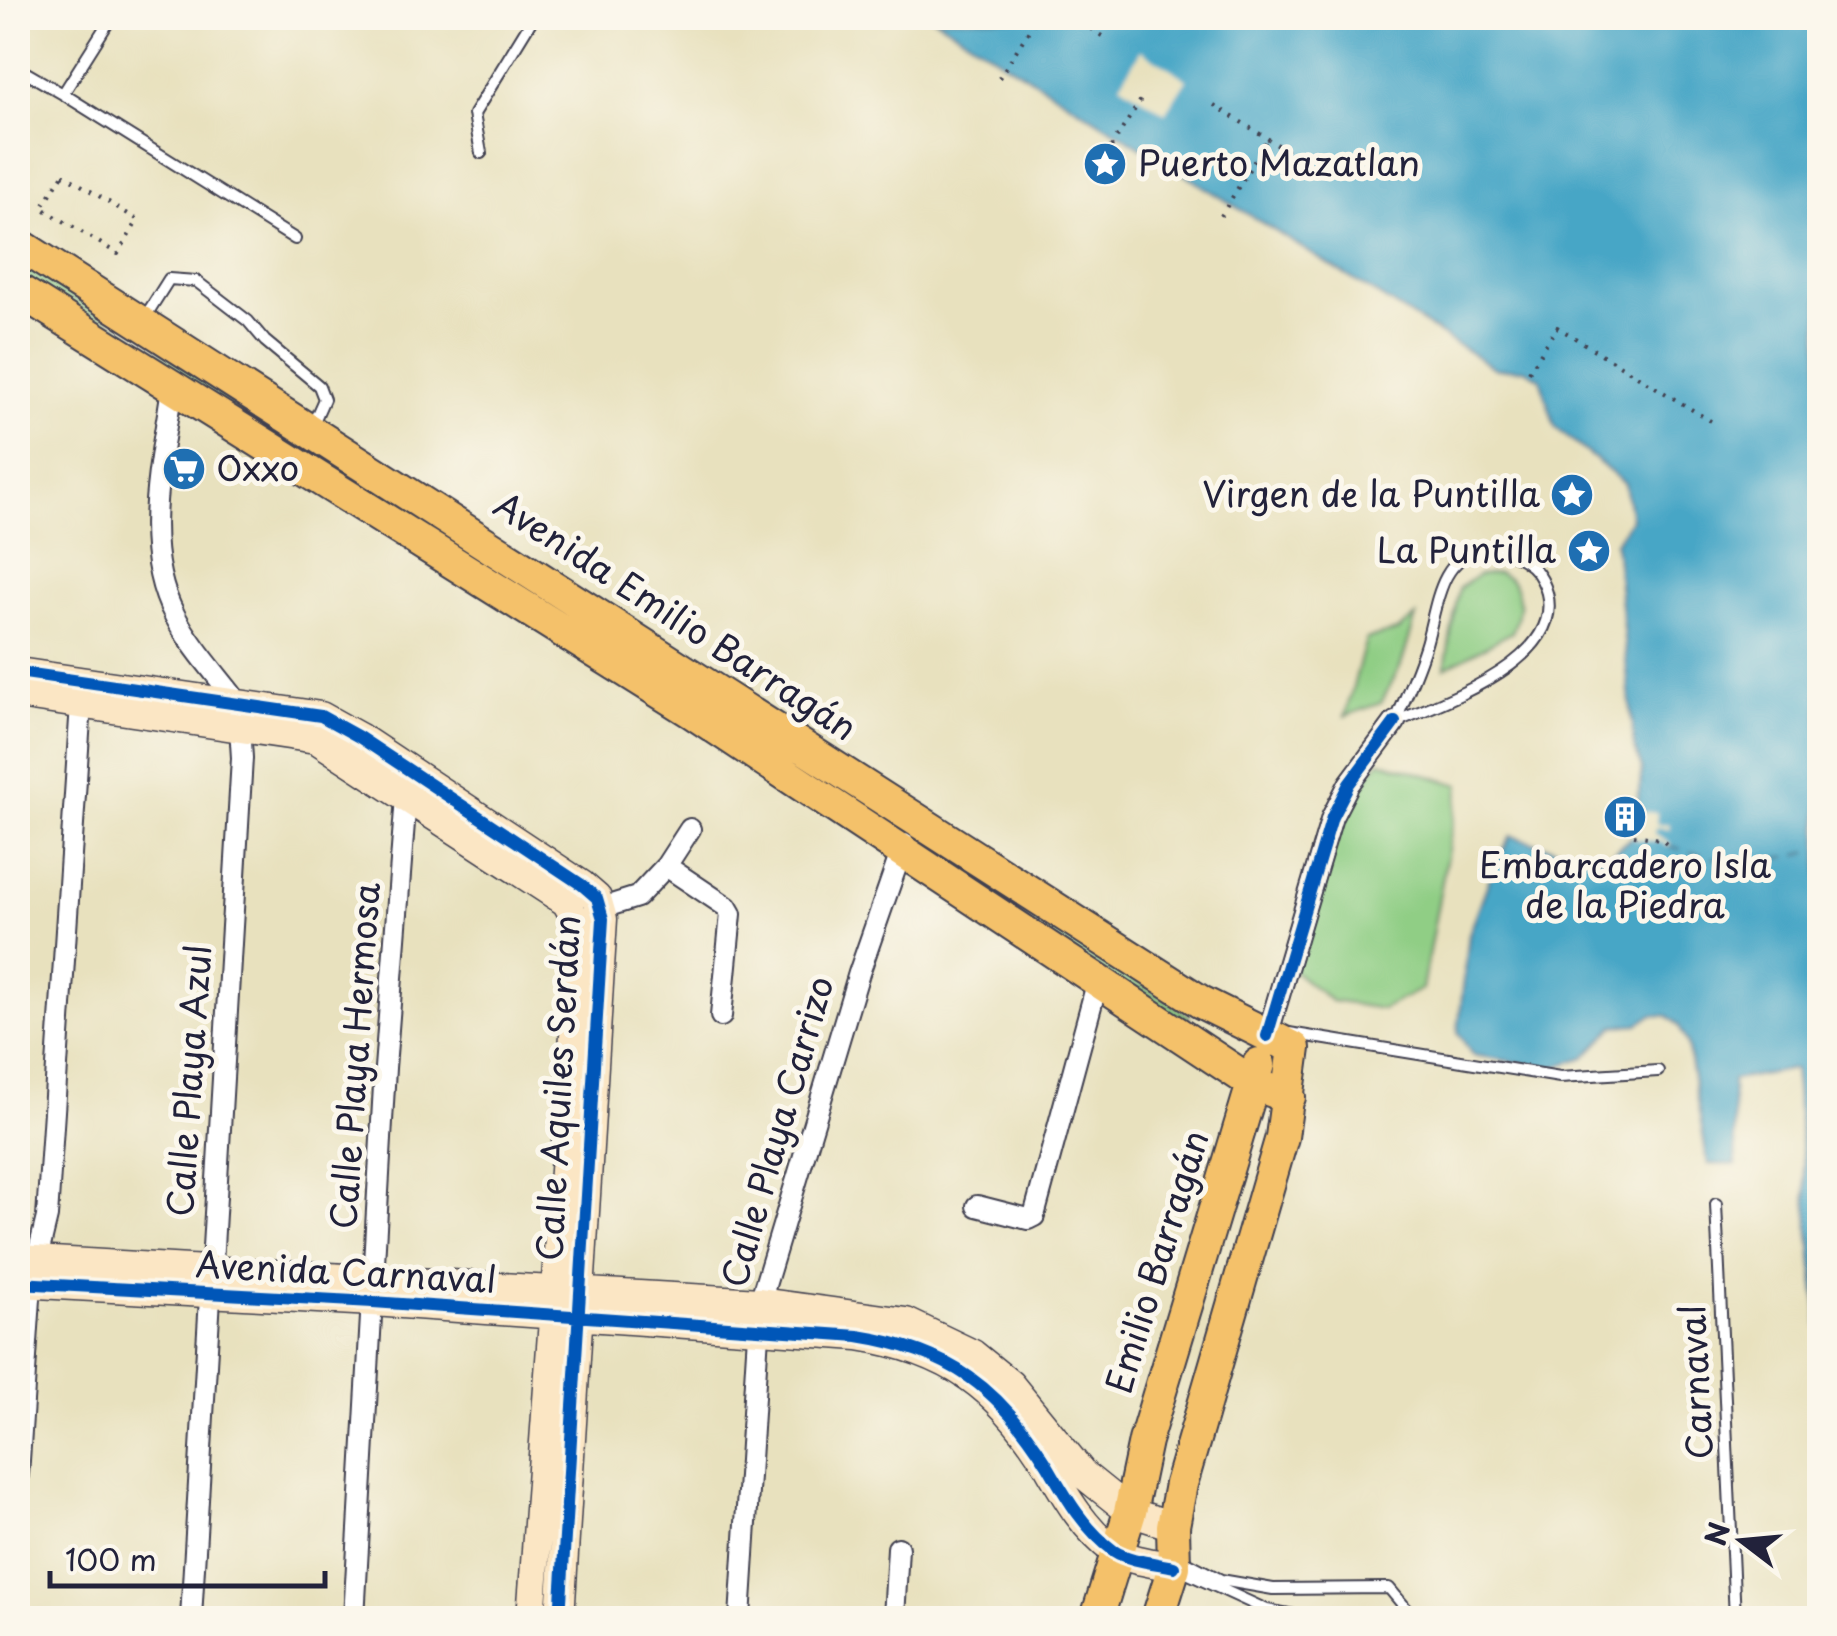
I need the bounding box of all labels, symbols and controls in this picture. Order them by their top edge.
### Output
place label: Puerto Mazatlan [1138,135,1420,188]
place icon: Puerto Mazatlan [1082,141,1128,187]
place label: Oxxo [216,440,299,493]
supermarket icon: Oxxo [161,446,207,492]
place label: Virgen de la Puntilla [1202,466,1540,519]
place icon: Virgen de la Puntilla [1549,472,1595,518]
street label: Avenida Emilio Barragán [485,477,868,752]
place label: La Puntilla [1377,522,1556,575]
place icon: La Puntilla [1566,528,1612,574]
building icon: Embarcadero Isla de la Piedra [1602,794,1648,840]
place label: Embarcadero Isla de la Piedra [1479,837,1771,930]
street label: Calle Playa Hermosa [315,880,392,1231]
street label: Calle Aquiles Serdán [521,914,592,1262]
street label: Calle Playa Azul [152,943,223,1218]
street label: Calle Playa Carrizo [706,969,845,1293]
street label: Emilio Barragán [1090,1123,1221,1399]
street label: Avenida Carnaval [194,1236,498,1305]
street label: Carnaval [1664,1303,1725,1461]
north arrow [1692,1491,1792,1591]
text: N [1693,1517,1740,1550]
scale bar [50,1526,325,1588]
text: 100 m [65,1536,157,1581]

